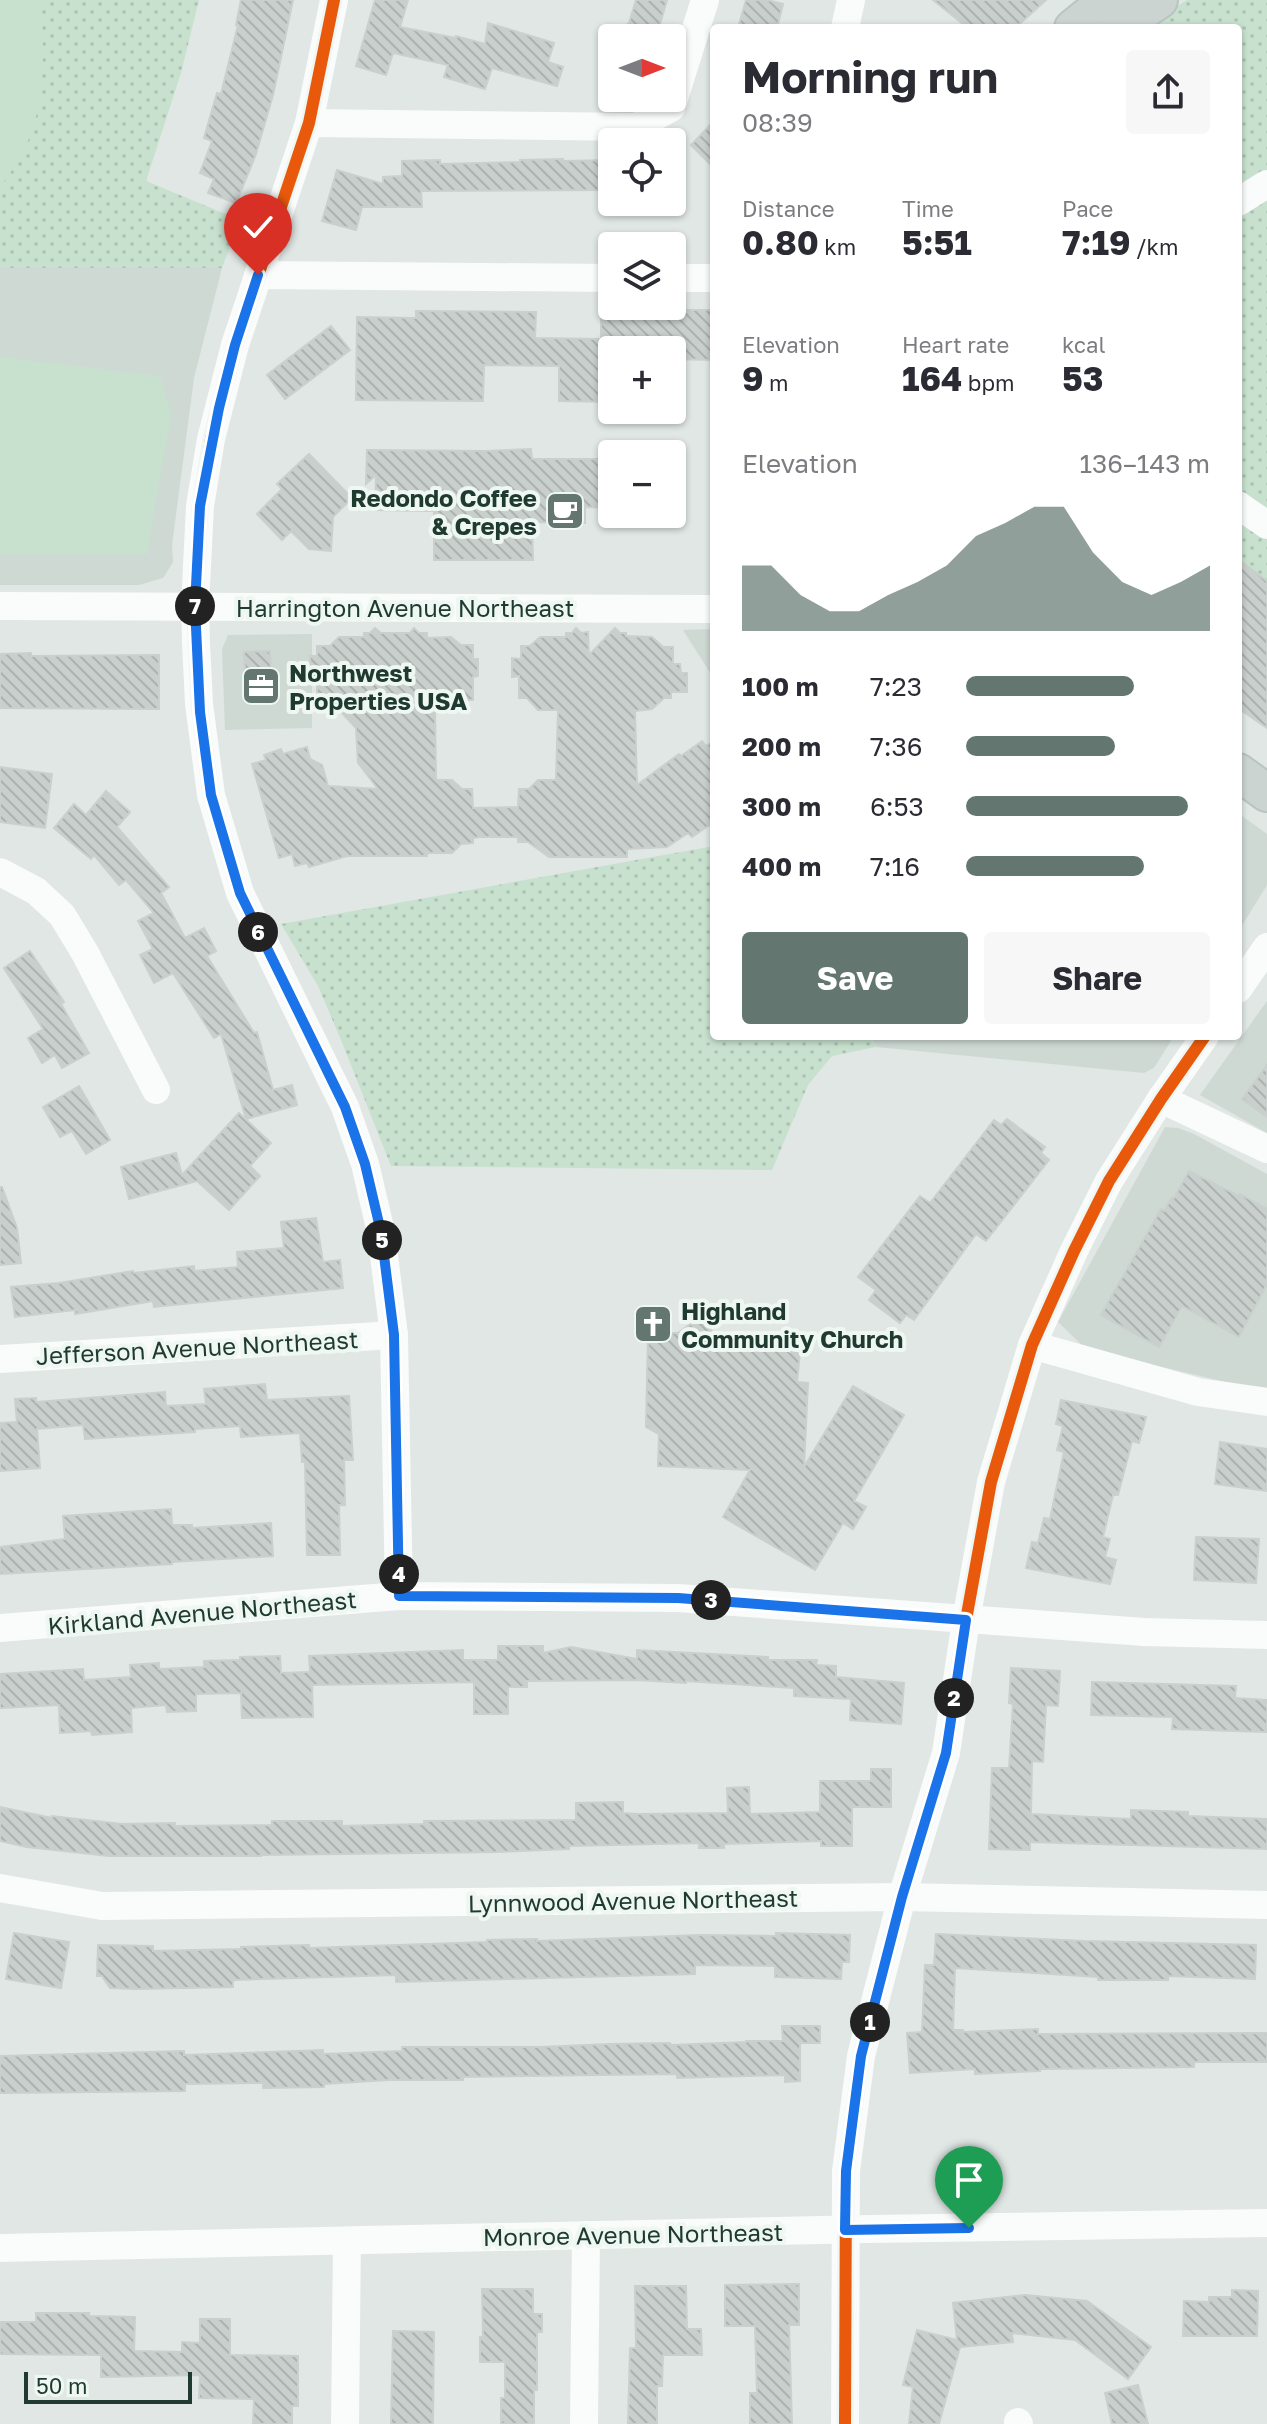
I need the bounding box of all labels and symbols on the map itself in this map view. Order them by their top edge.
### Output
north arrow [598,24,686,112]
pin [224,193,292,275]
place label: Redondo Coffee & Crepes [350,483,537,540]
cafe icon: Redondo Coffee & Crepes [544,490,586,532]
pin: 7 [175,586,215,626]
street label: Harrington Avenue Northeast [236,593,574,622]
place label: Northwest Properties USA [289,658,467,715]
office icon: Northwest Properties USA [240,665,282,707]
pin: 6 [238,912,278,952]
pin: 5 [362,1220,402,1260]
place label: Highland Community Church [681,1296,903,1353]
church icon: Highland Community Church [632,1303,674,1345]
street label: Jefferson Avenue Northeast [35,1324,359,1370]
pin: 4 [379,1554,419,1594]
pin: 3 [691,1580,731,1620]
street label: Kirkland Avenue Northeast [46,1584,358,1640]
pin: 2 [934,1678,974,1718]
street label: Lynnwood Avenue Northeast [467,1883,799,1917]
pin: 1 [850,2002,890,2042]
pin [935,2146,1003,2228]
street label: Monroe Avenue Northeast [482,2217,784,2251]
scale bar [24,2368,192,2404]

